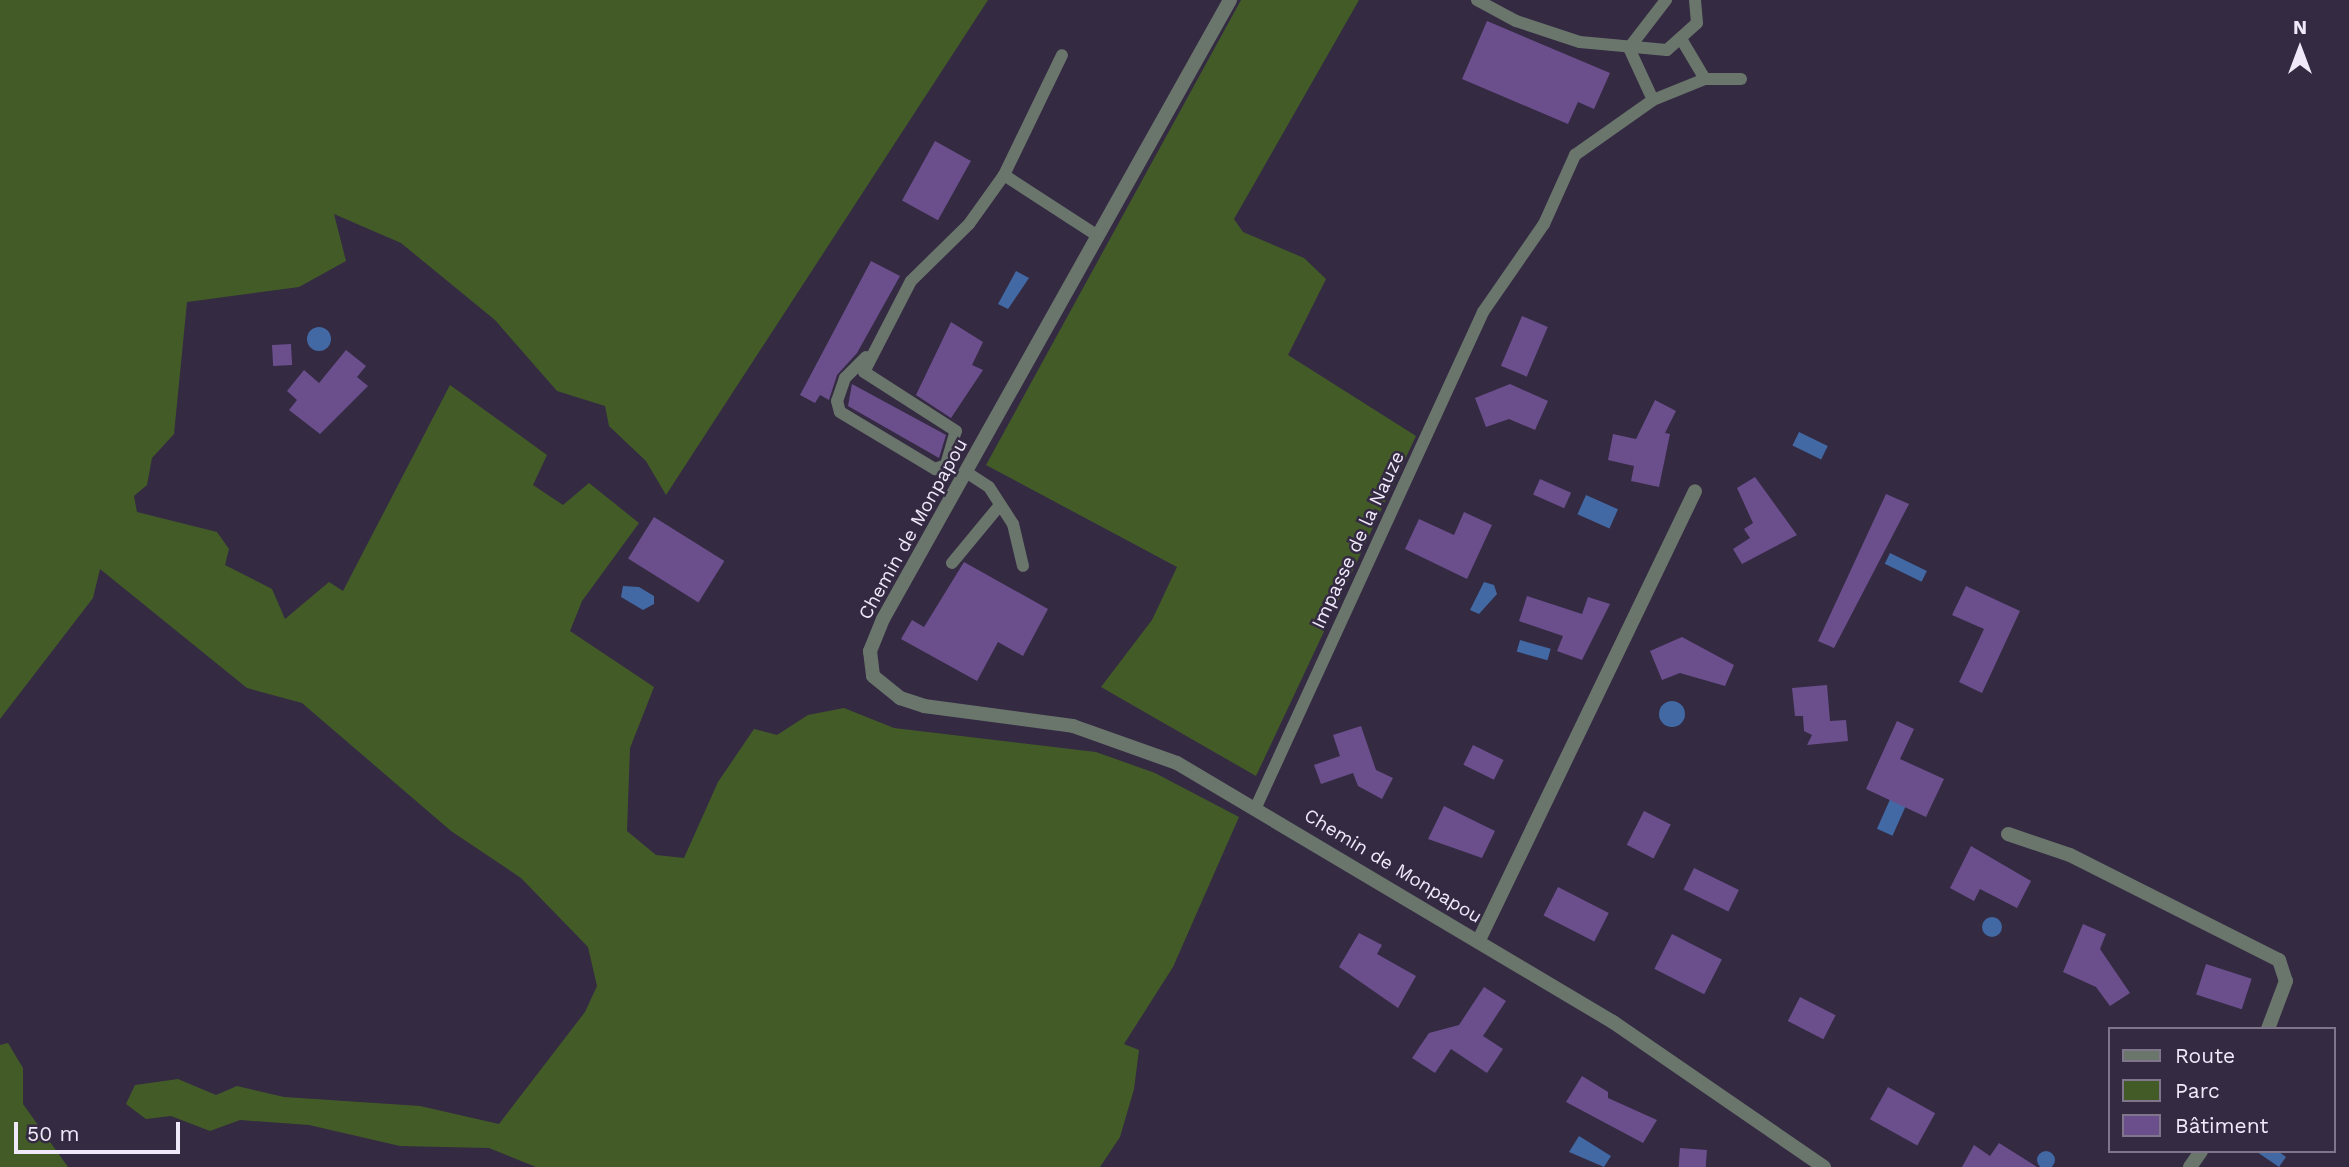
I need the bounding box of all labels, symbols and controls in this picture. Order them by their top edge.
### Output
north arrow [2265,14,2335,84]
text: N [2293,16,2307,39]
street label: Chemin de Monpapou [854,435,972,623]
street label: Impasse de la Nauze [1307,448,1409,632]
street label: Chemin de Monpapou [1300,804,1486,928]
legend [2108,1027,2335,1153]
text: Route [2175,1043,2235,1068]
text: Parc [2175,1078,2220,1103]
scale bar [18,1108,184,1152]
text: Bâtiment [2175,1113,2268,1138]
text: 50 m [27,1121,79,1146]

